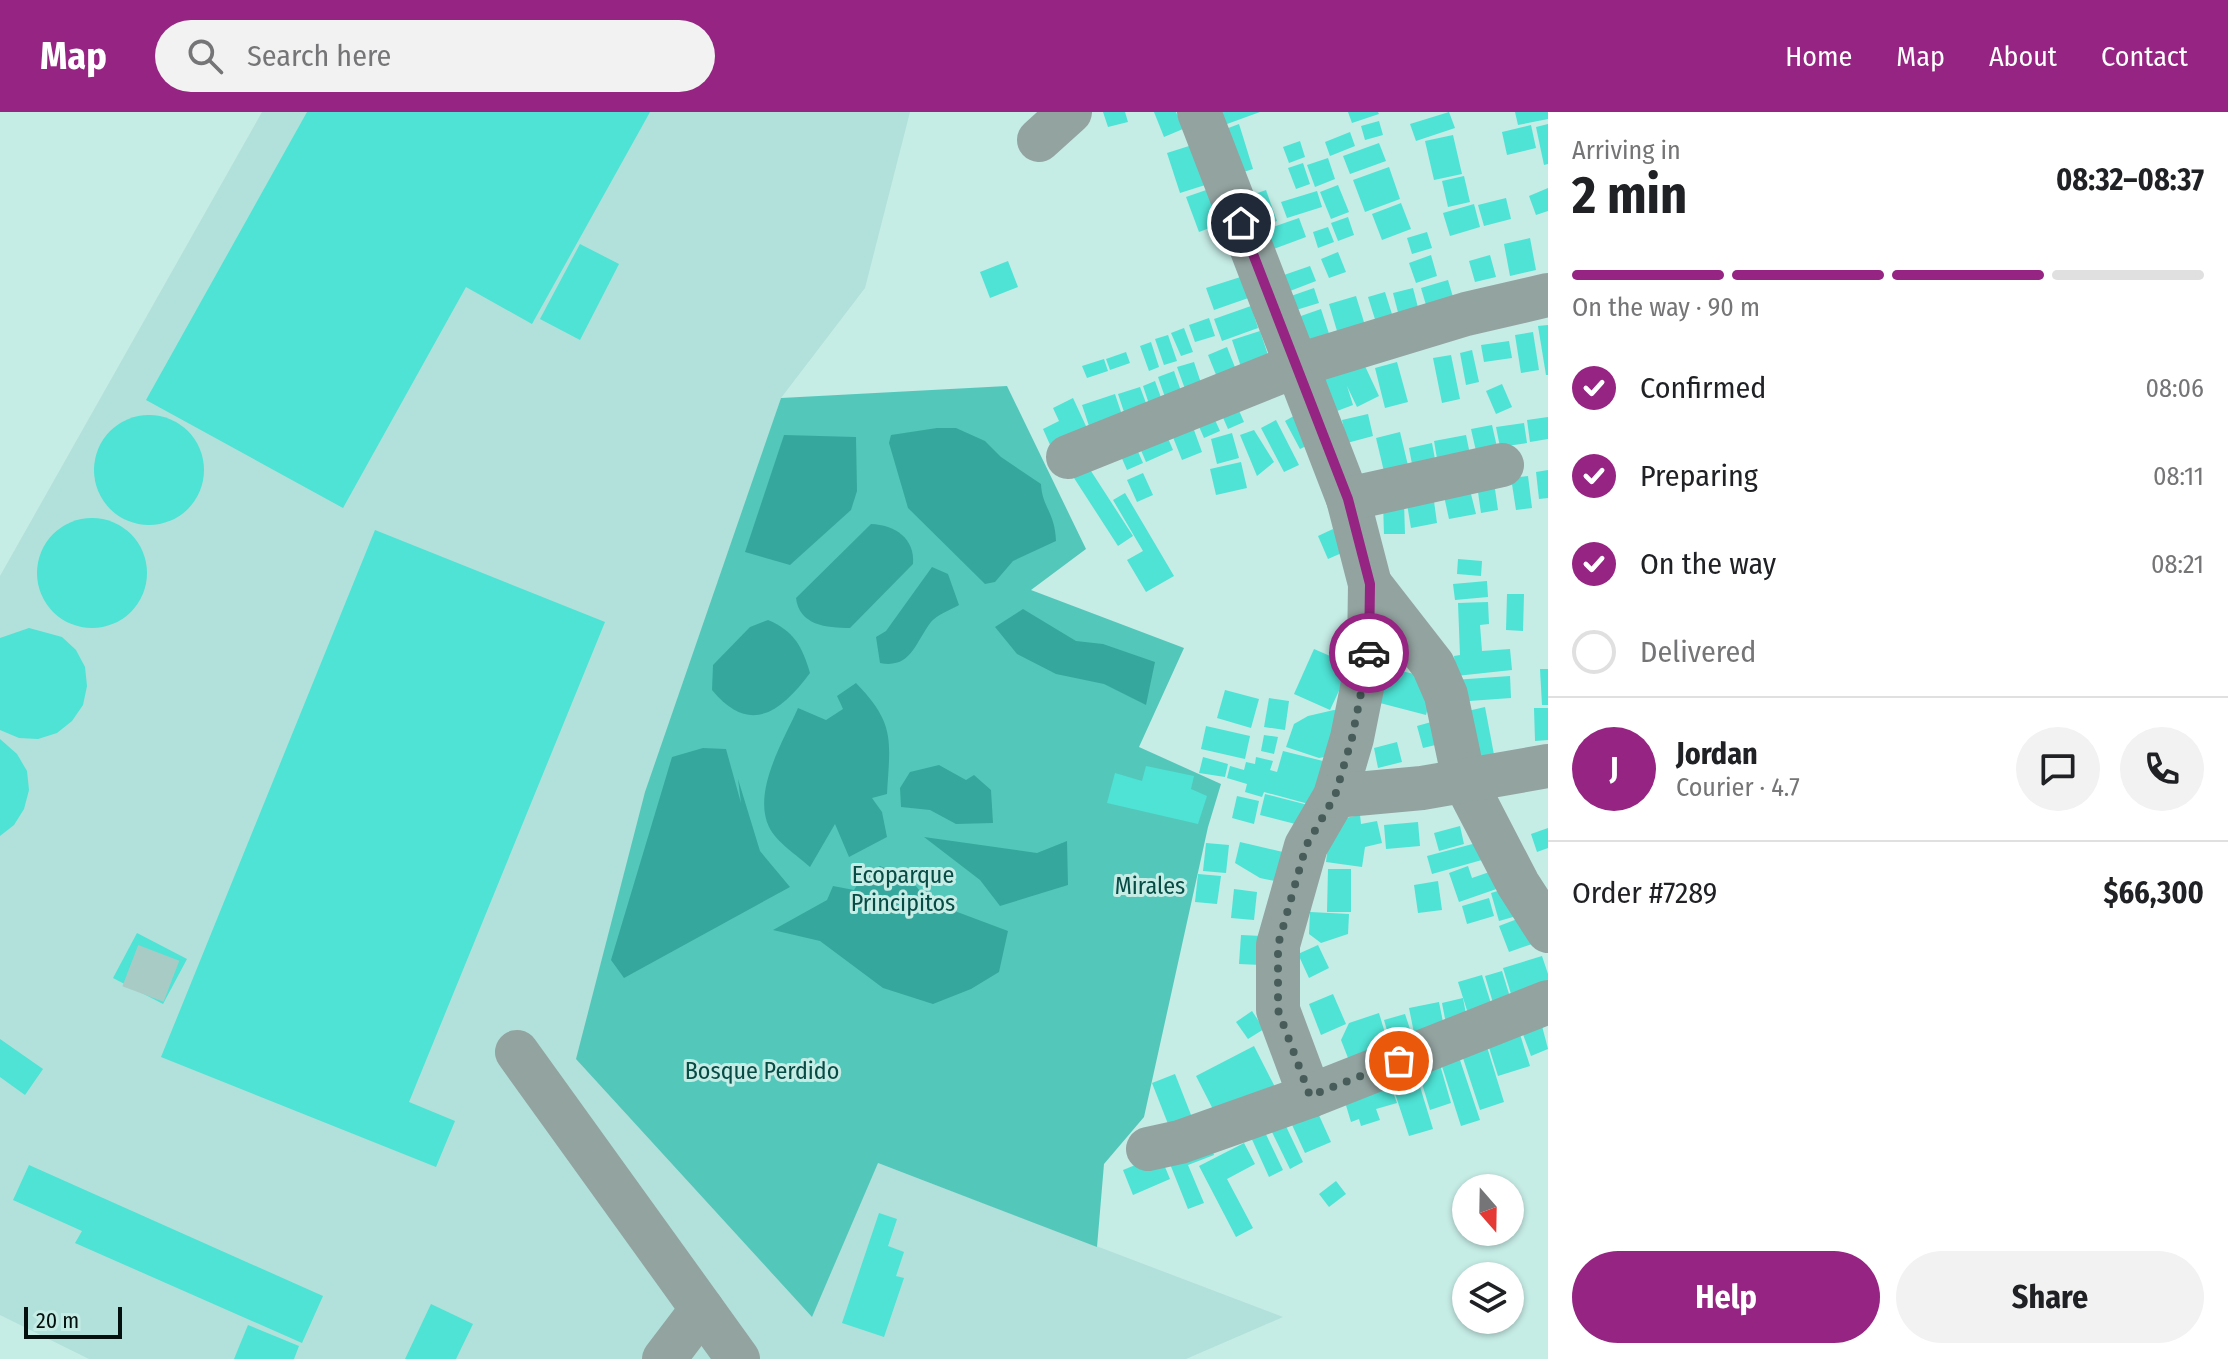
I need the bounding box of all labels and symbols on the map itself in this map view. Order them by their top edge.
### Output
pin [1207,189,1275,257]
courier [1329,613,1409,693]
park label: Ecoparque Principitos [851,861,955,917]
park label: Mirales [1115,872,1185,900]
pin [1365,1027,1433,1095]
park label: Bosque Perdido [685,1057,839,1085]
north arrow [1452,1174,1524,1246]
scale bar [24,1303,122,1339]

